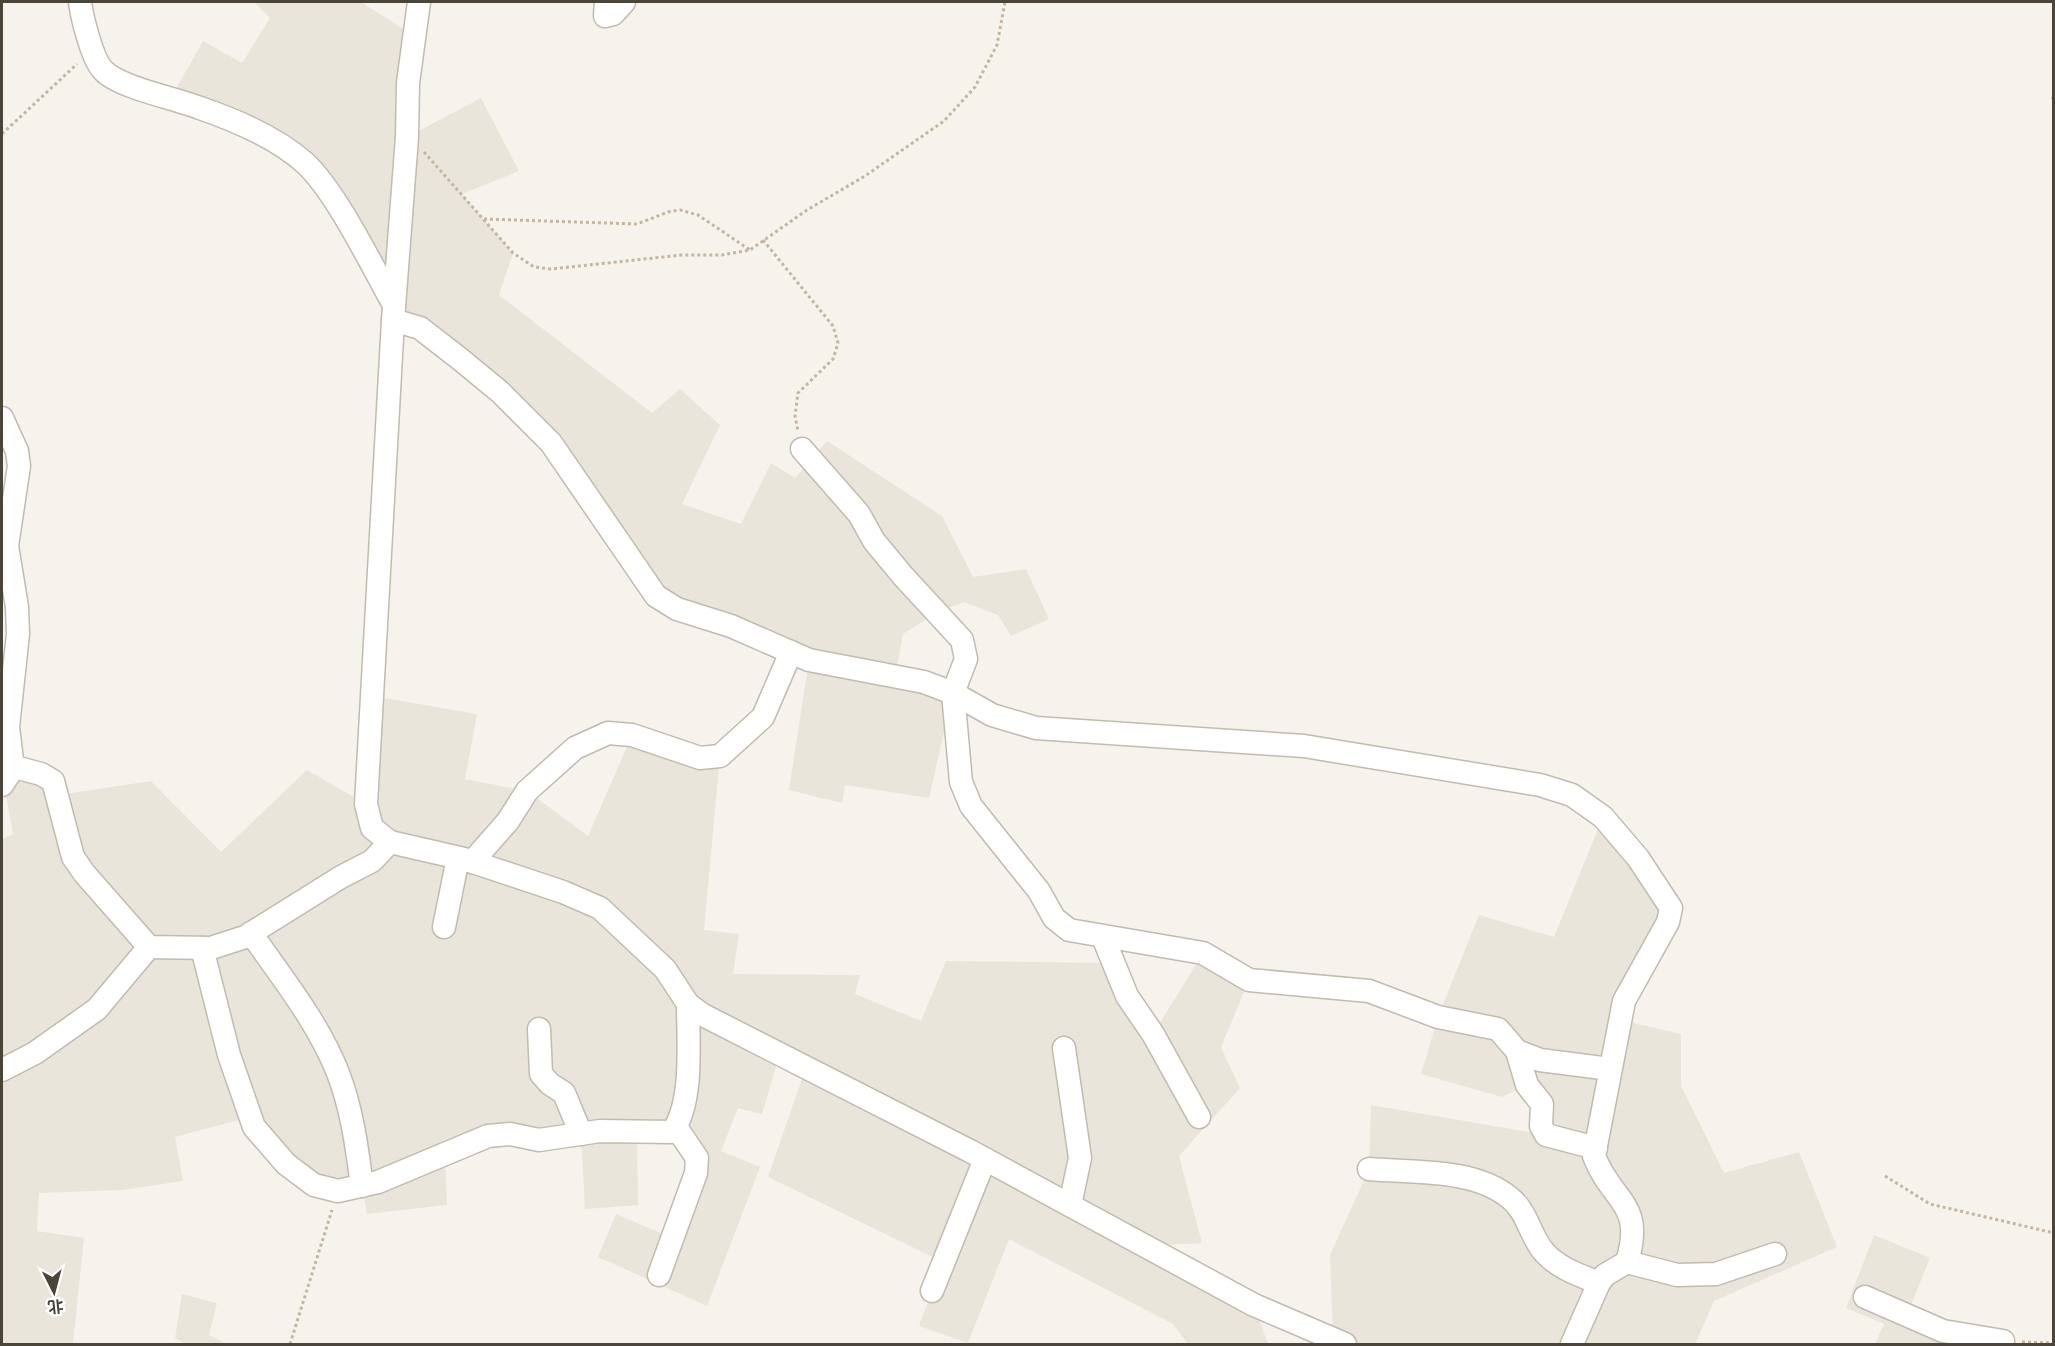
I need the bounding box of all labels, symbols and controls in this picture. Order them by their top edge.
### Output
north arrow [24,1262,84,1322]
text: 北 [47,1297,65,1318]

